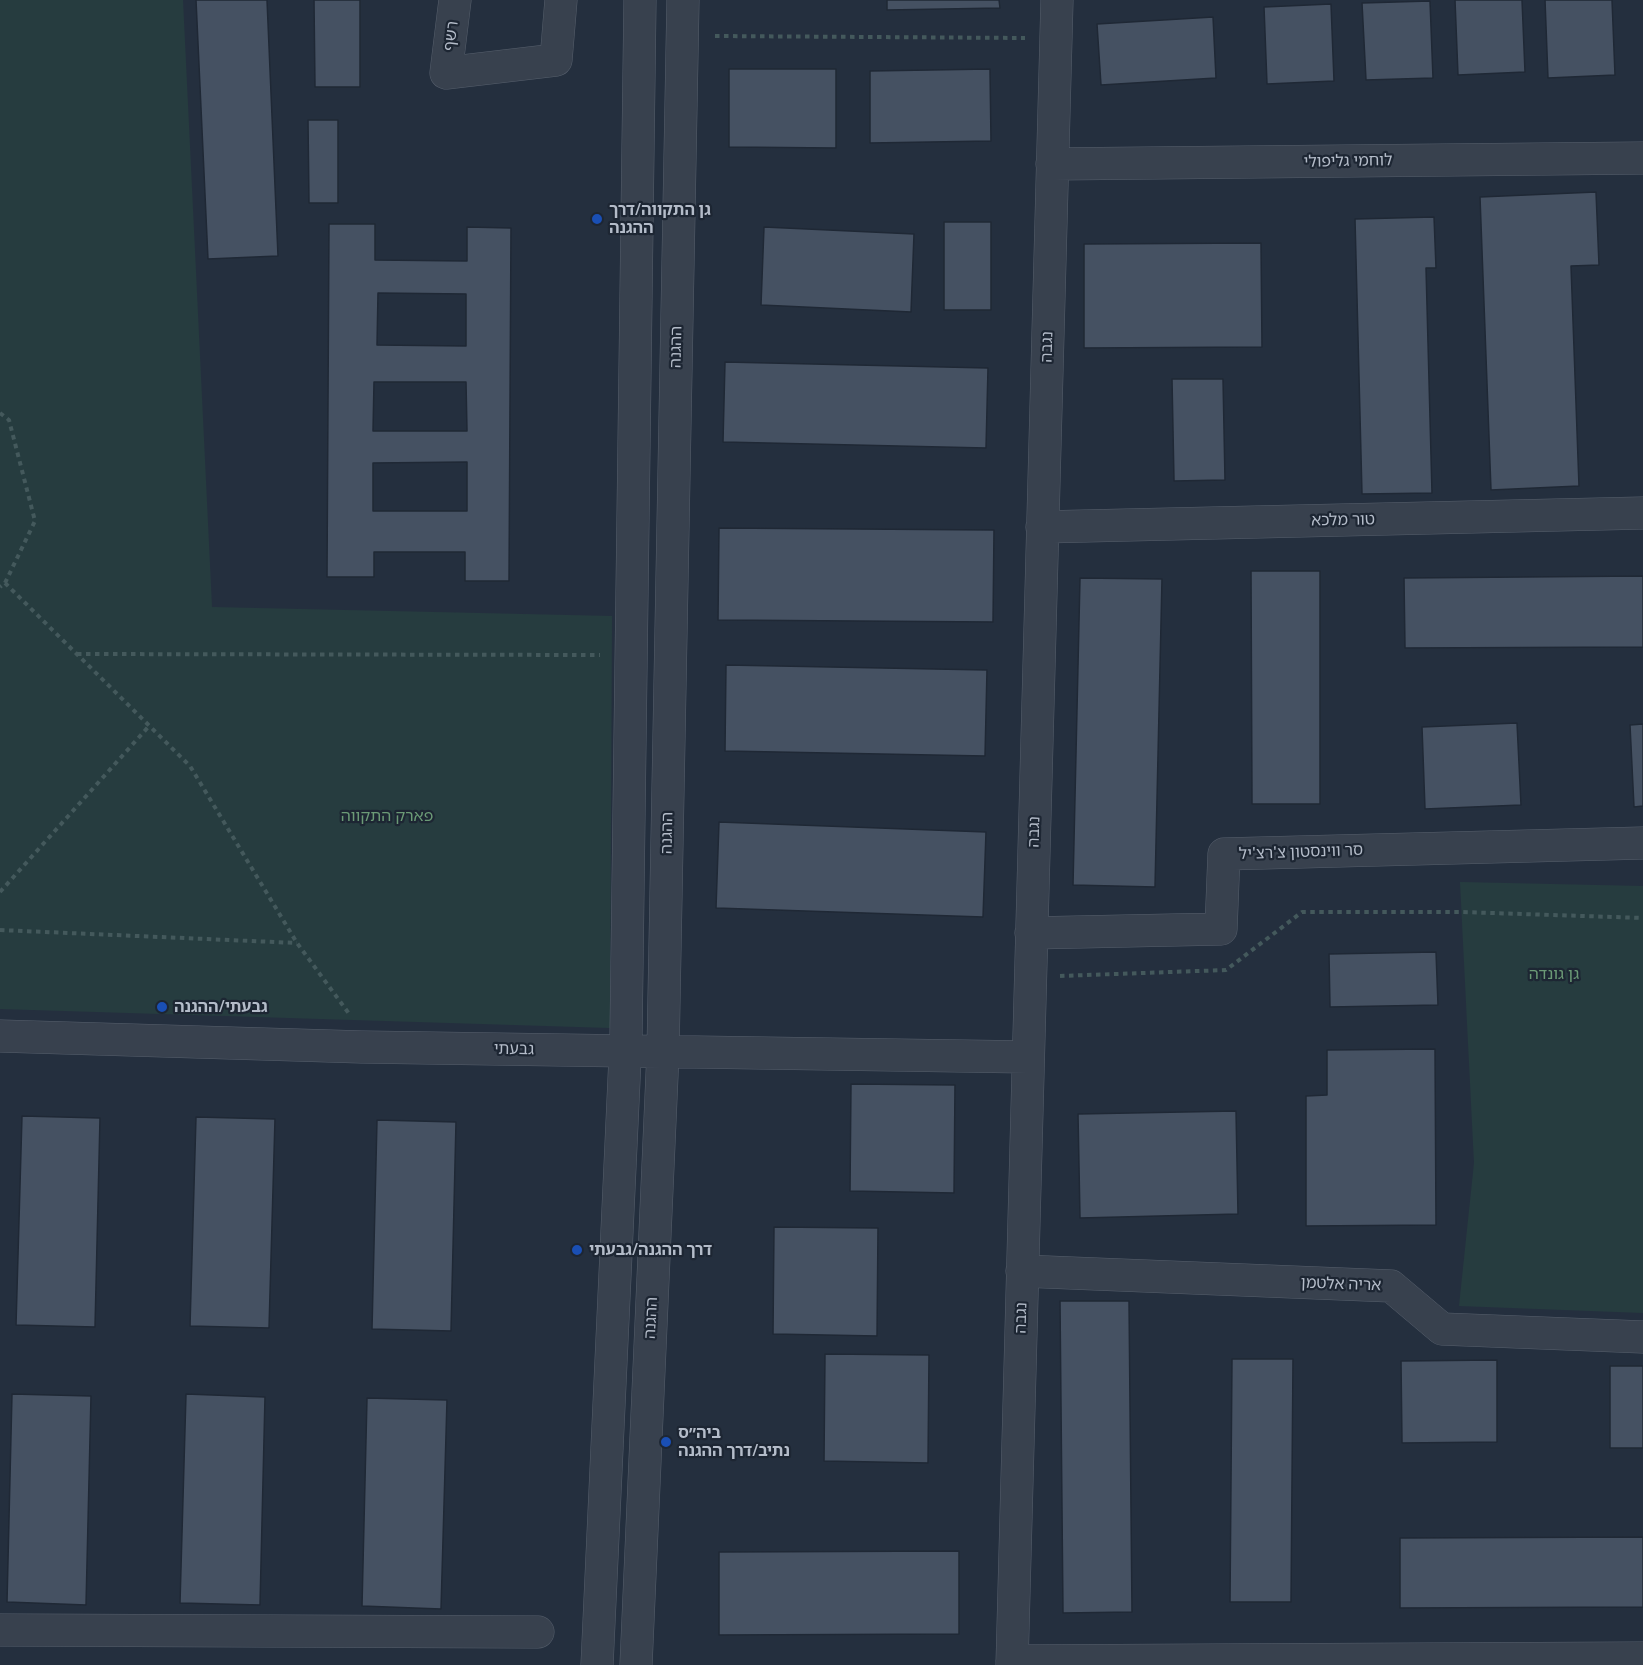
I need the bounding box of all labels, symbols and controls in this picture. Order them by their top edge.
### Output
street label: רשף [440,20,462,52]
street label: לוחמי גליפולי [1303,151,1393,171]
place label: גן התקווה/דרך ההגנה [609,200,711,238]
marker: גן התקווה/דרך ההגנה [590,212,604,226]
street label: ההגנה [666,326,686,368]
street label: נגבה [1037,331,1057,363]
street label: טור מלכא [1311,510,1375,530]
park label: פארק התקווה [341,806,433,826]
street label: ההגנה [657,812,677,854]
street label: נגבה [1024,816,1044,848]
street label: סר ווינסטון צ'רצ'יל [1239,840,1363,864]
park label: גן גונדה [1529,964,1579,984]
place label: גבעתי/ההגנה [174,997,268,1017]
marker: גבעתי/ההגנה [155,1000,169,1014]
street label: גבעתי [494,1039,534,1059]
place label: דרך ההגנה/גבעתי [589,1240,712,1260]
marker: דרך ההגנה/גבעתי [570,1243,584,1257]
street label: אריה אלטמן [1300,1273,1382,1295]
street label: ההגנה [640,1296,662,1340]
street label: נגבה [1011,1302,1031,1334]
place label: ביה״ס נתיב/דרך ההגנה [678,1423,790,1461]
marker: ביה״ס נתיב/דרך ההגנה [659,1435,673,1449]

